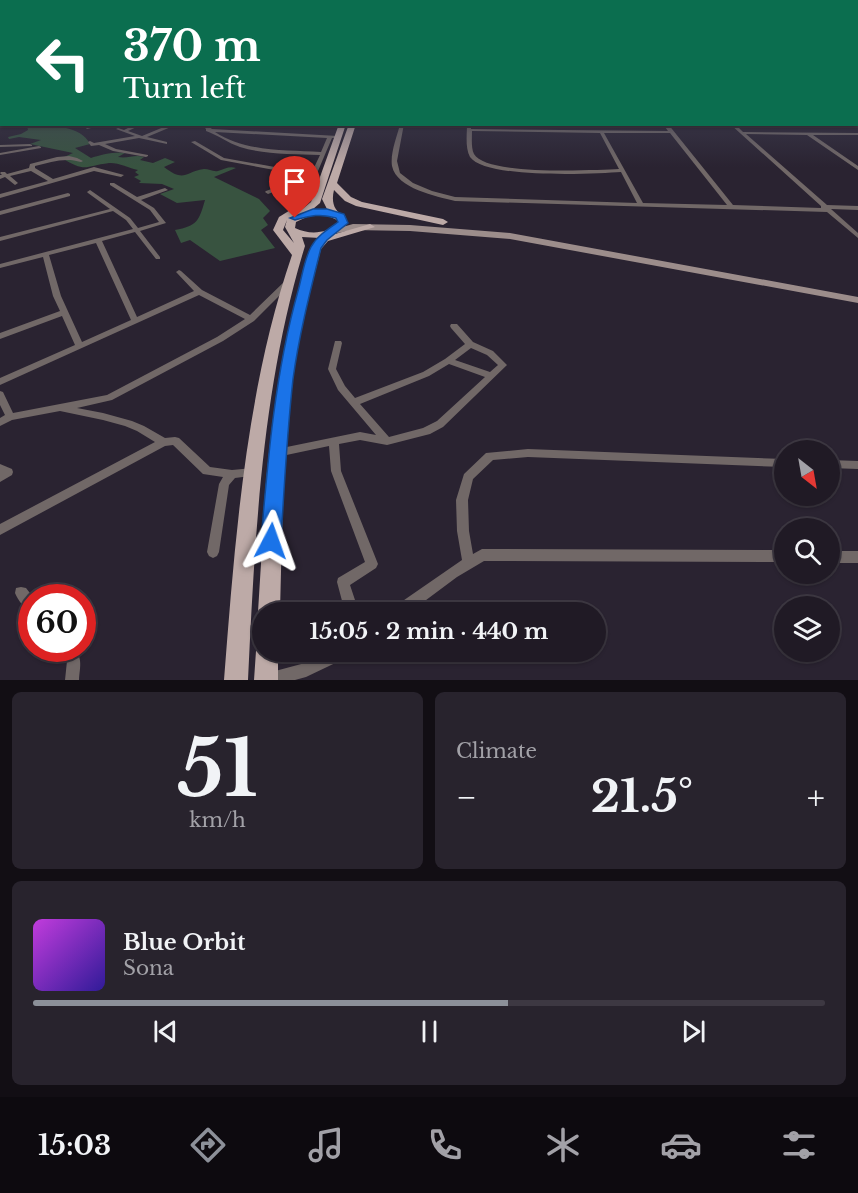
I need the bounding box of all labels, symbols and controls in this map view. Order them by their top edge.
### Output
text: 370 m [123,20,261,72]
icon: left [24,24,102,102]
text: Turn left [123,72,246,105]
pin [269,156,320,218]
icon: arrive [278,165,311,198]
north arrow [774,440,840,506]
map controls [774,440,840,662]
position arrow [239,509,303,573]
button: search [774,518,840,584]
speed limit sign: 60 [18,584,96,662]
button: layers [774,596,840,662]
text: 15:05 · 2 min · 440 m [310,618,548,645]
text: 51 [177,720,258,817]
text: Climate [456,739,537,763]
text: 21.5° [591,768,693,824]
text: − [456,777,477,818]
text: + [807,777,825,818]
text: km/h [189,808,246,832]
text: Blue Orbit [123,929,245,956]
text: Sona [123,956,174,980]
icon: previous [149,1015,182,1048]
icon: pause [413,1015,446,1048]
icon: next [677,1015,710,1048]
icon: directions [187,1124,229,1166]
icon: music [305,1124,347,1166]
icon: phone [424,1124,466,1166]
icon: climate [542,1124,584,1166]
icon: car [660,1124,702,1166]
icon: filters [778,1124,820,1166]
text: 15:03 [38,1129,111,1162]

